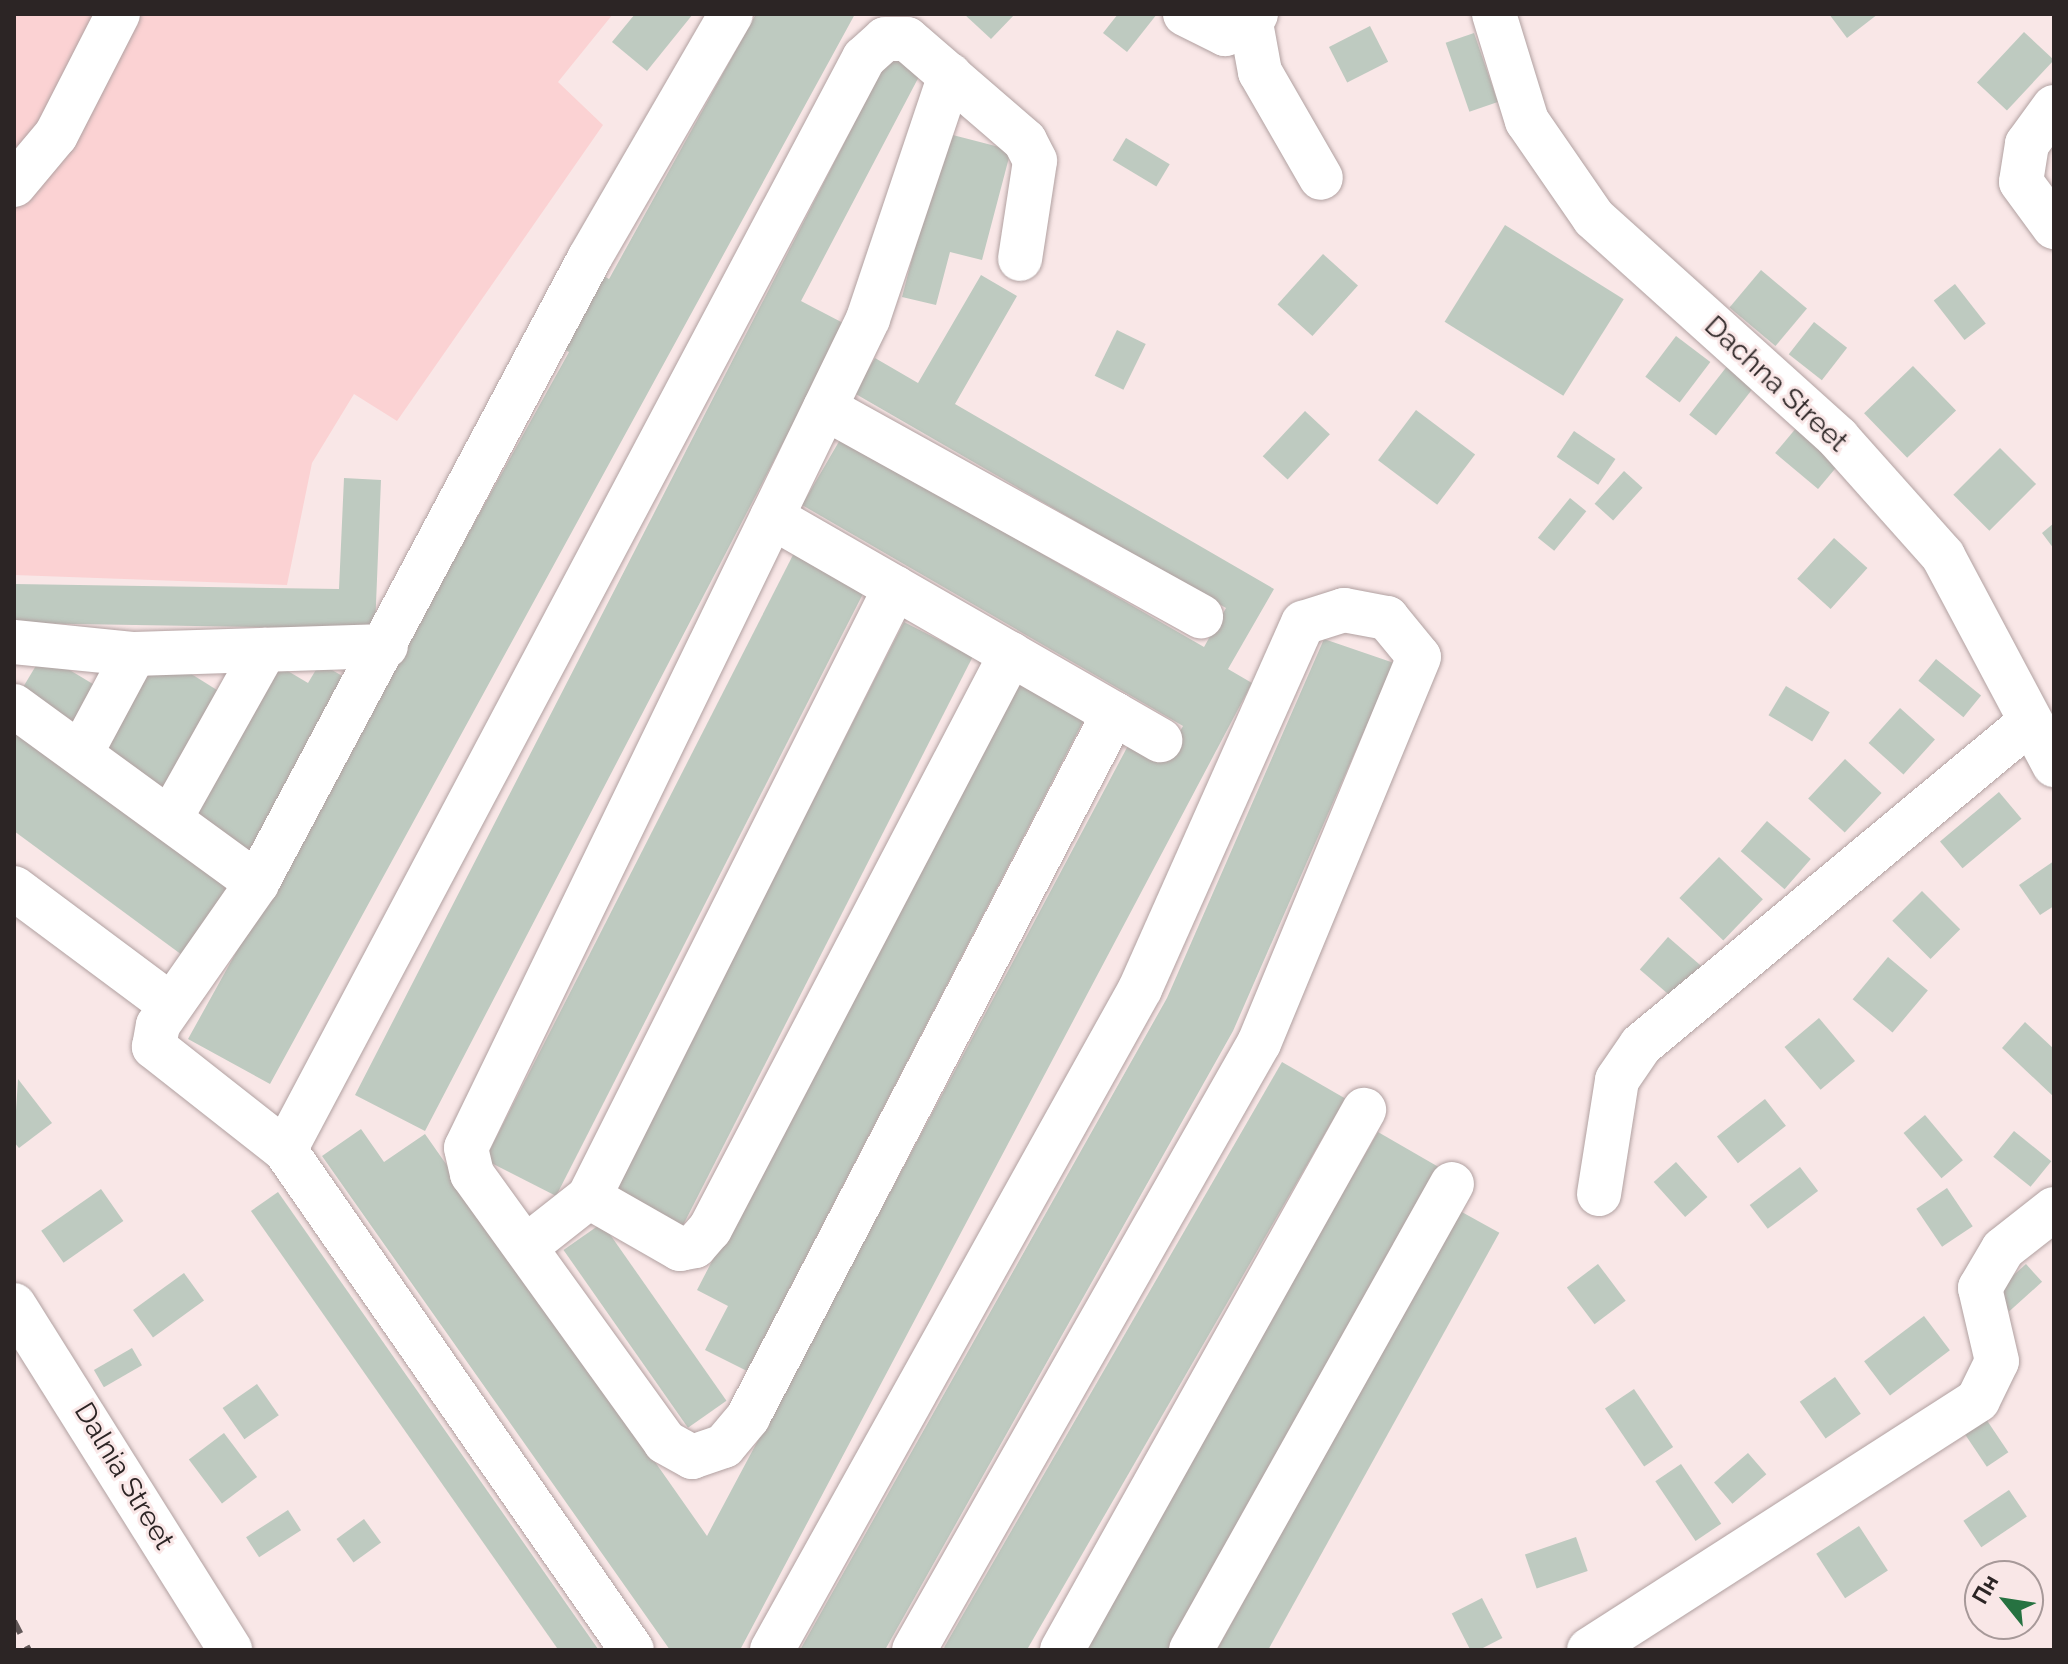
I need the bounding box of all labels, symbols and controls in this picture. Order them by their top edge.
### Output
street label: Dachna Street [1698,309,1854,459]
street label: Dalnia Street [67,1397,181,1555]
north arrow [1964,1560,2044,1640]
text: Пн [1966,1570,2004,1608]

